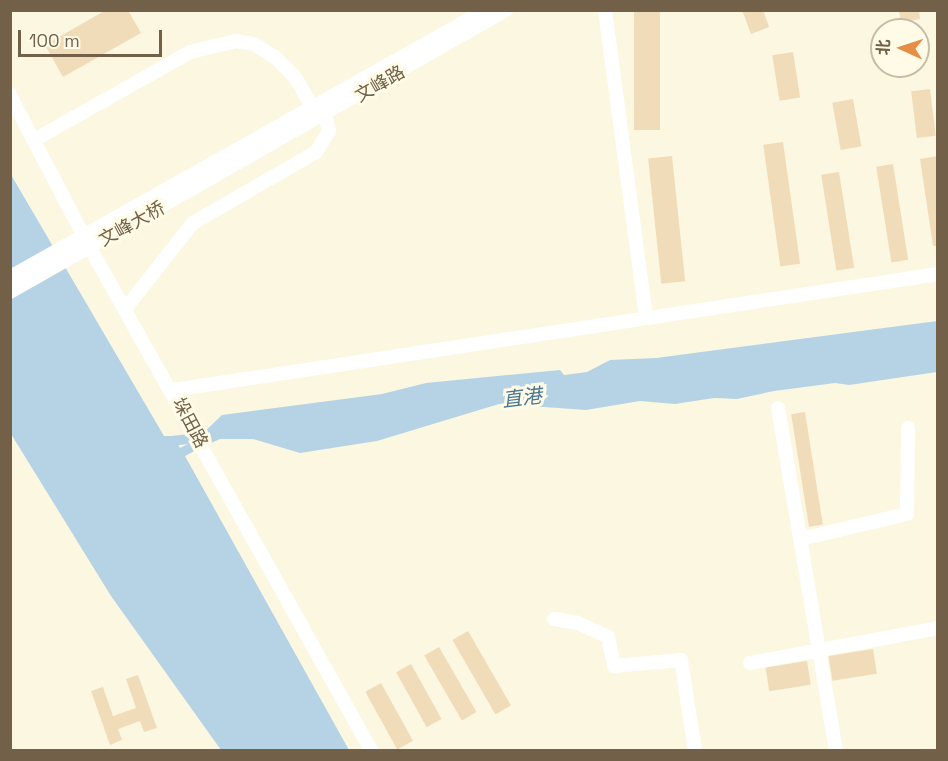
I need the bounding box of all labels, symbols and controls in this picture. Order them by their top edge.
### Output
scale bar [21,18,165,56]
north arrow [870,18,930,78]
text: 100 m [29,29,80,52]
text: 北 [873,39,894,56]
street label: 文峰路 [351,61,409,107]
street label: 文峰大桥 [95,197,169,251]
water label: 直港 [501,384,543,412]
street label: 垛田路 [168,394,212,452]

